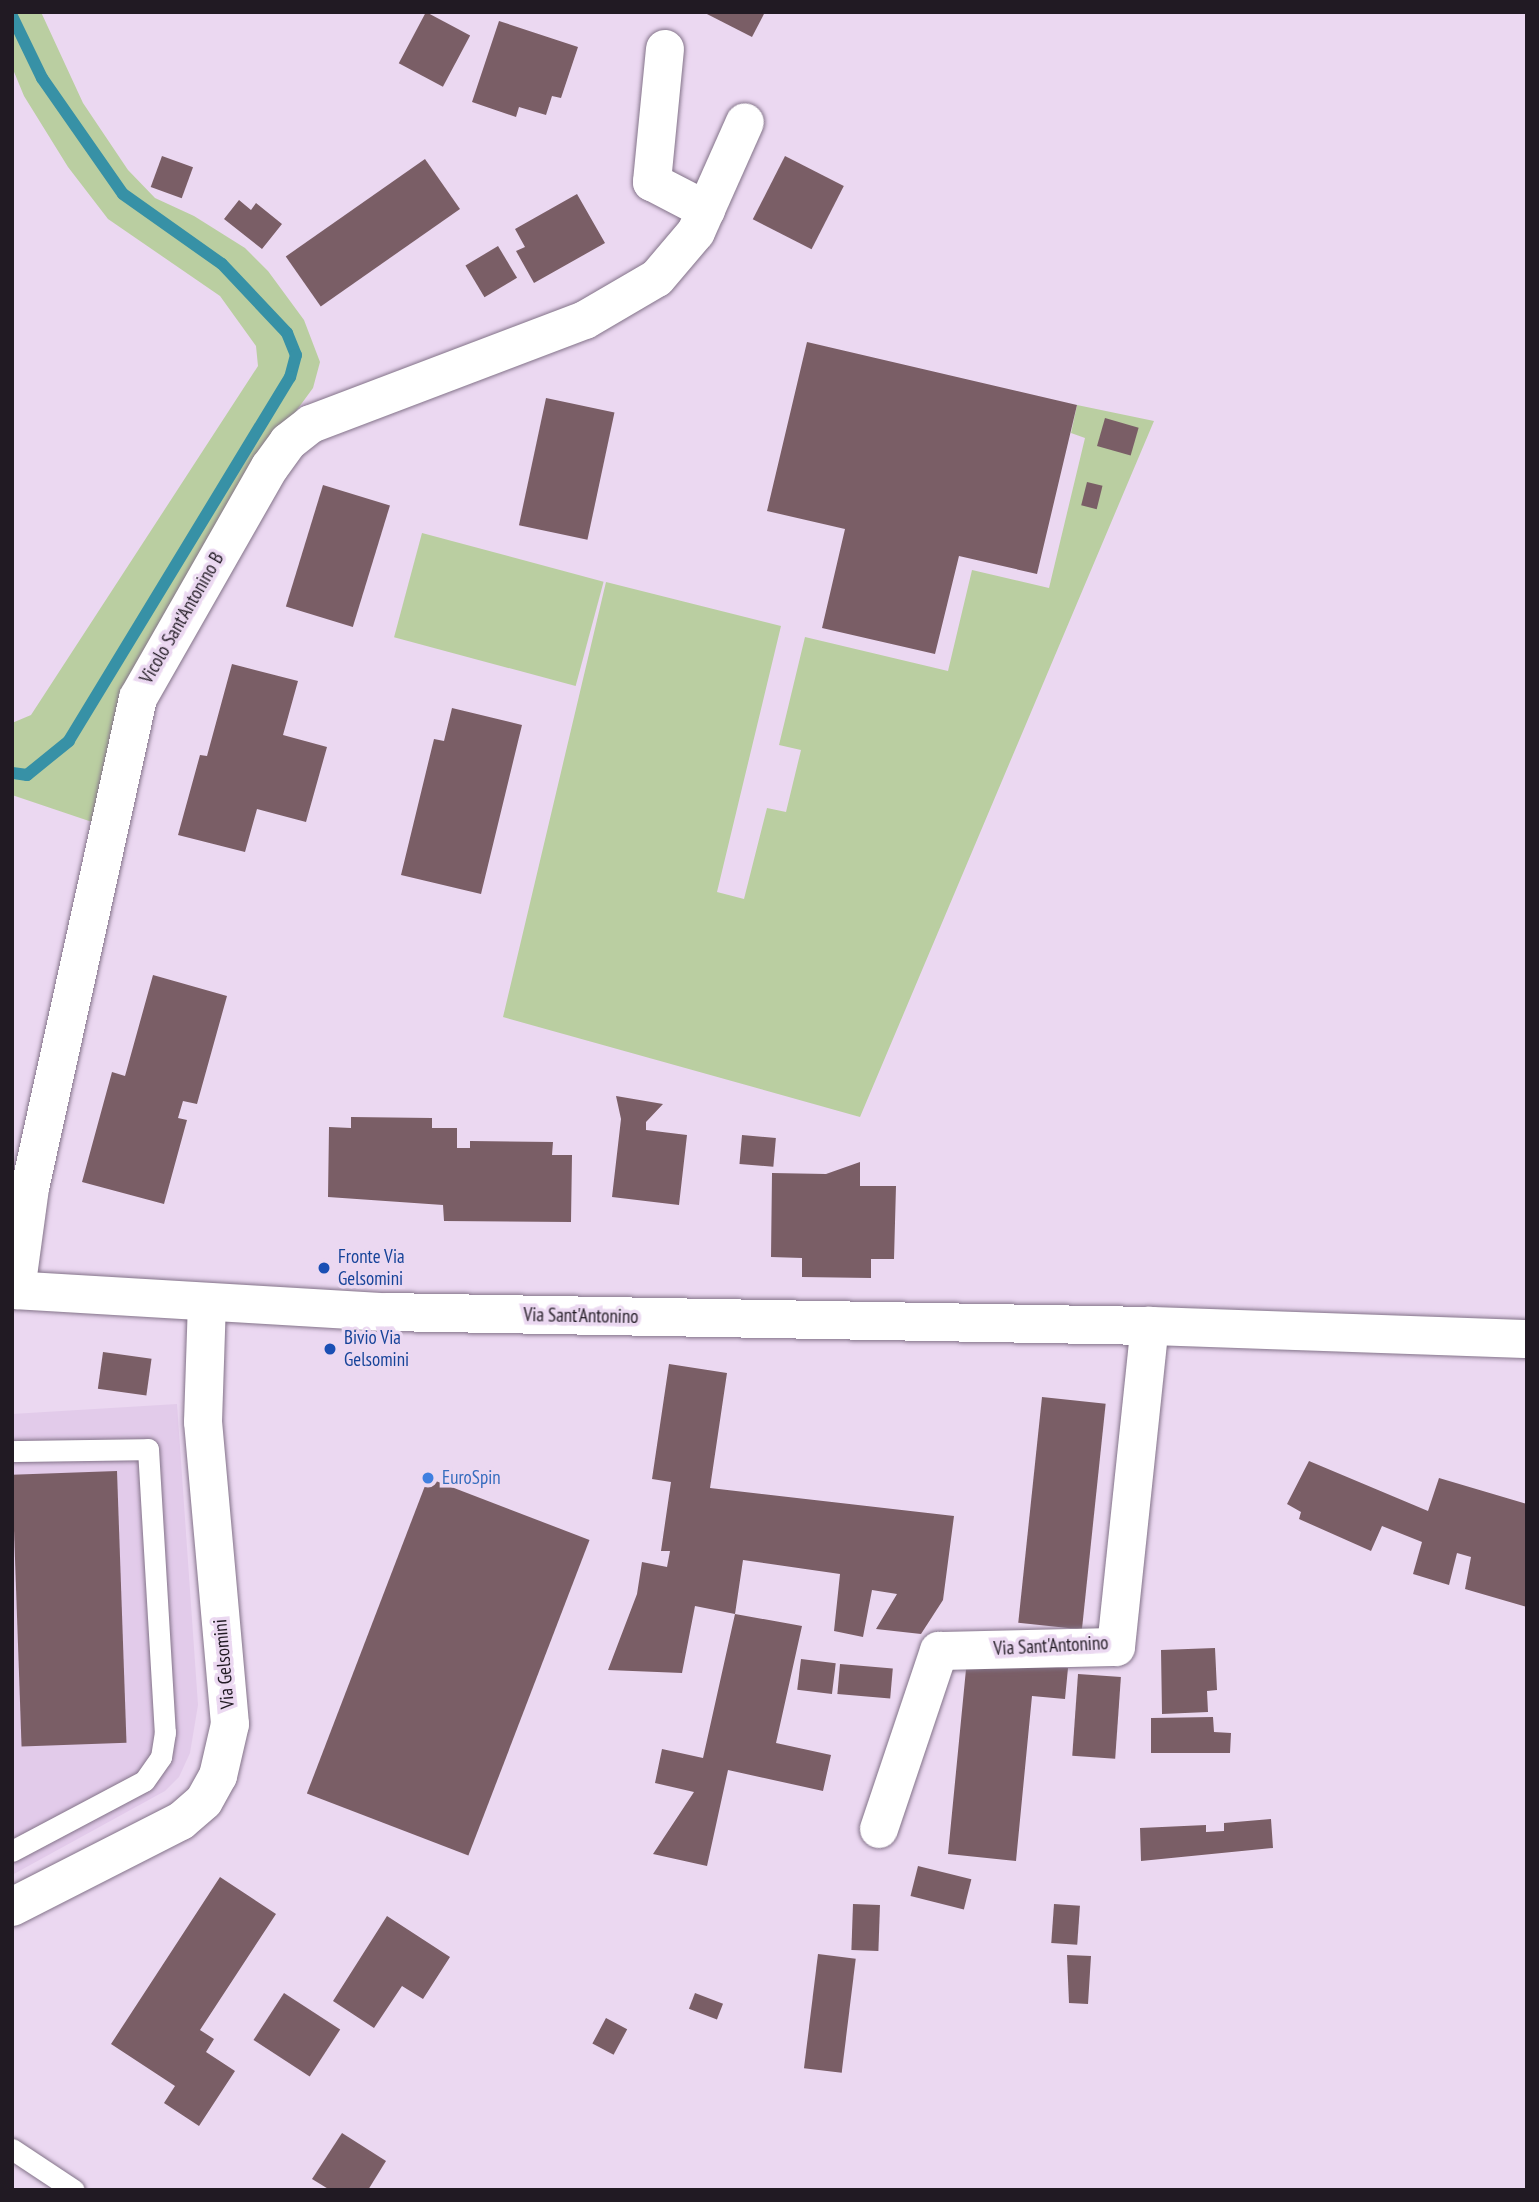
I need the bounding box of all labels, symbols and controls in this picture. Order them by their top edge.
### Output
street label: Vicolo Sant'Antonino B [135,548,229,688]
place label: Fronte Via Gelsomini [338,1246,405,1290]
marker: Fronte Via Gelsomini [316,1260,332,1276]
street label: Via Sant'Antonino [523,1304,639,1328]
place label: Bivio Via Gelsomini [344,1327,409,1371]
marker: Bivio Via Gelsomini [322,1341,338,1357]
place label: EuroSpin [442,1467,501,1489]
marker: EuroSpin [420,1470,436,1486]
street label: Via Gelsomini [209,1618,239,1710]
street label: Via Sant'Antonino [993,1632,1109,1660]

